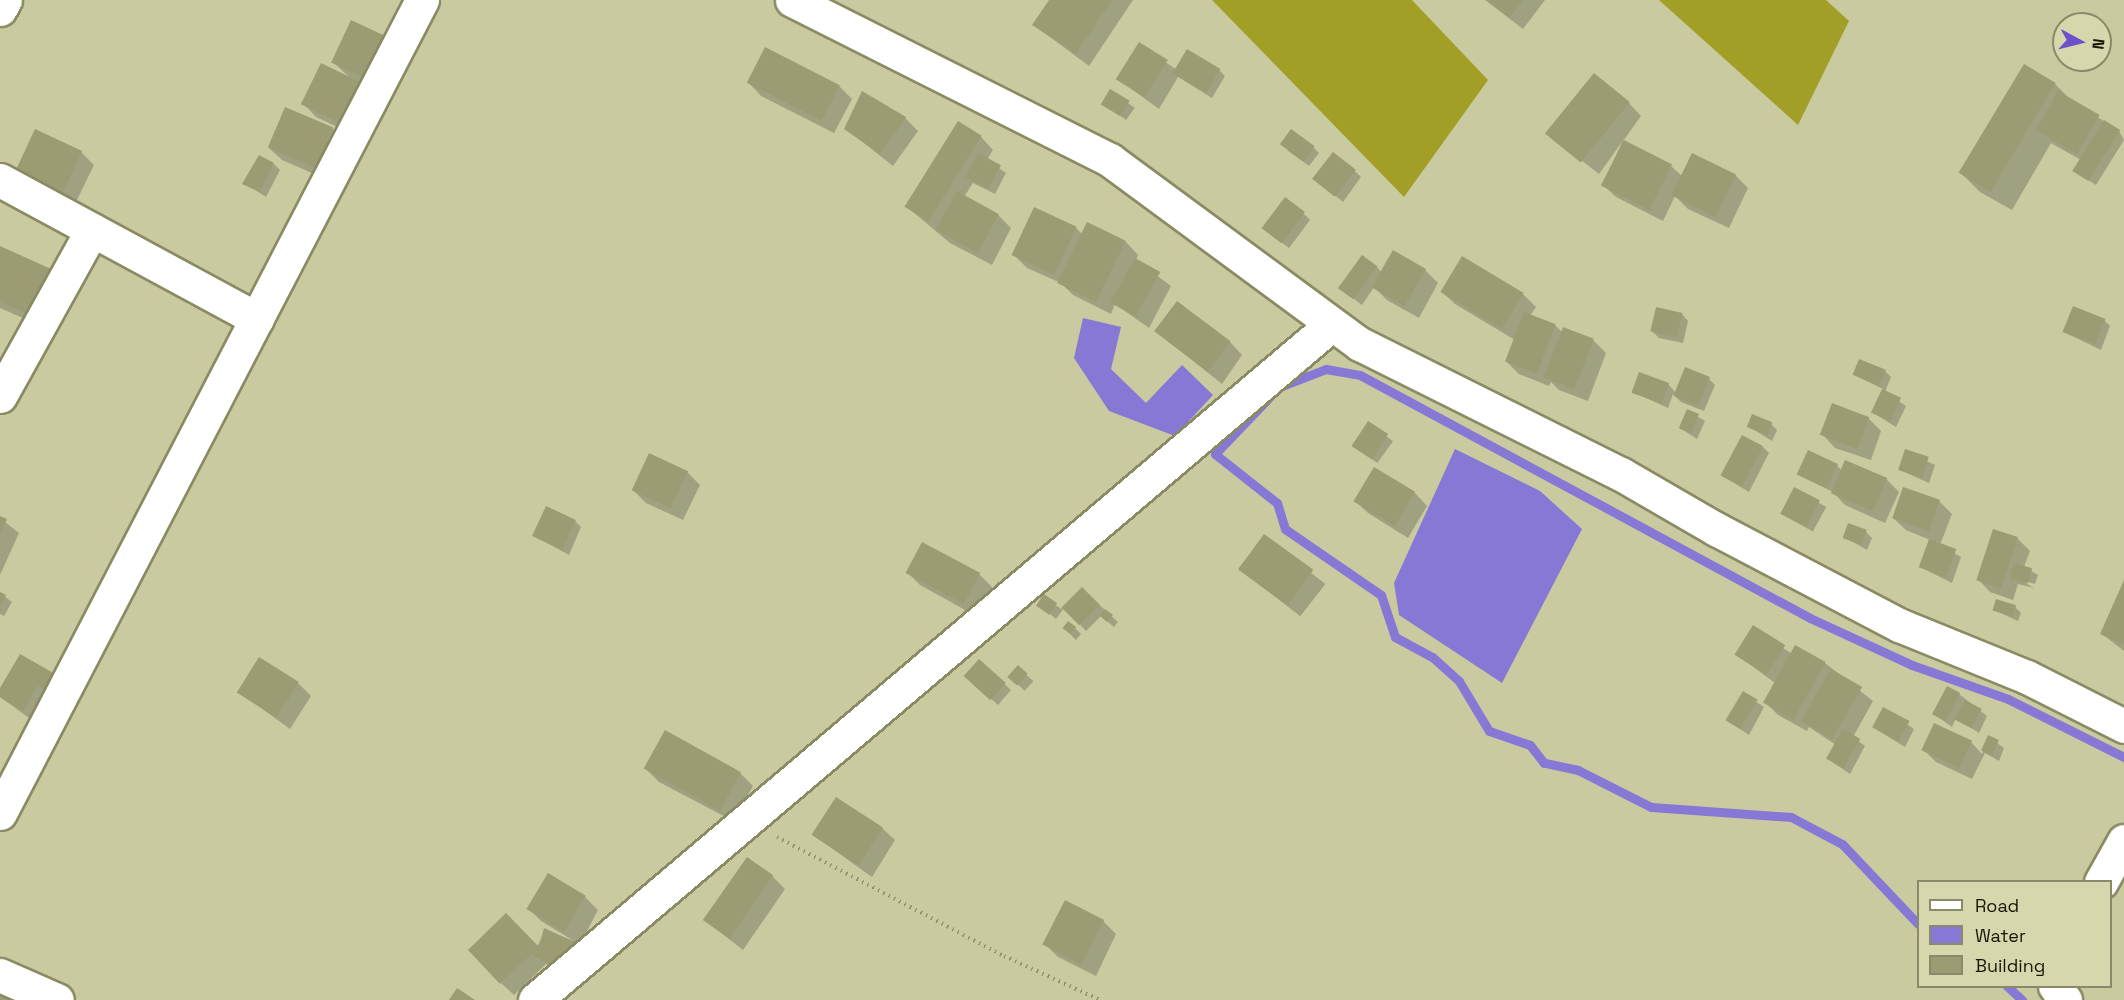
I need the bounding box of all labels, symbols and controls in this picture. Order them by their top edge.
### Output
north arrow [2052,12,2112,72]
text: N [2087,37,2109,51]
legend [1917,880,2112,988]
text: Road [1975,894,2019,917]
text: Water [1975,924,2026,947]
text: Building [1975,954,2045,977]

